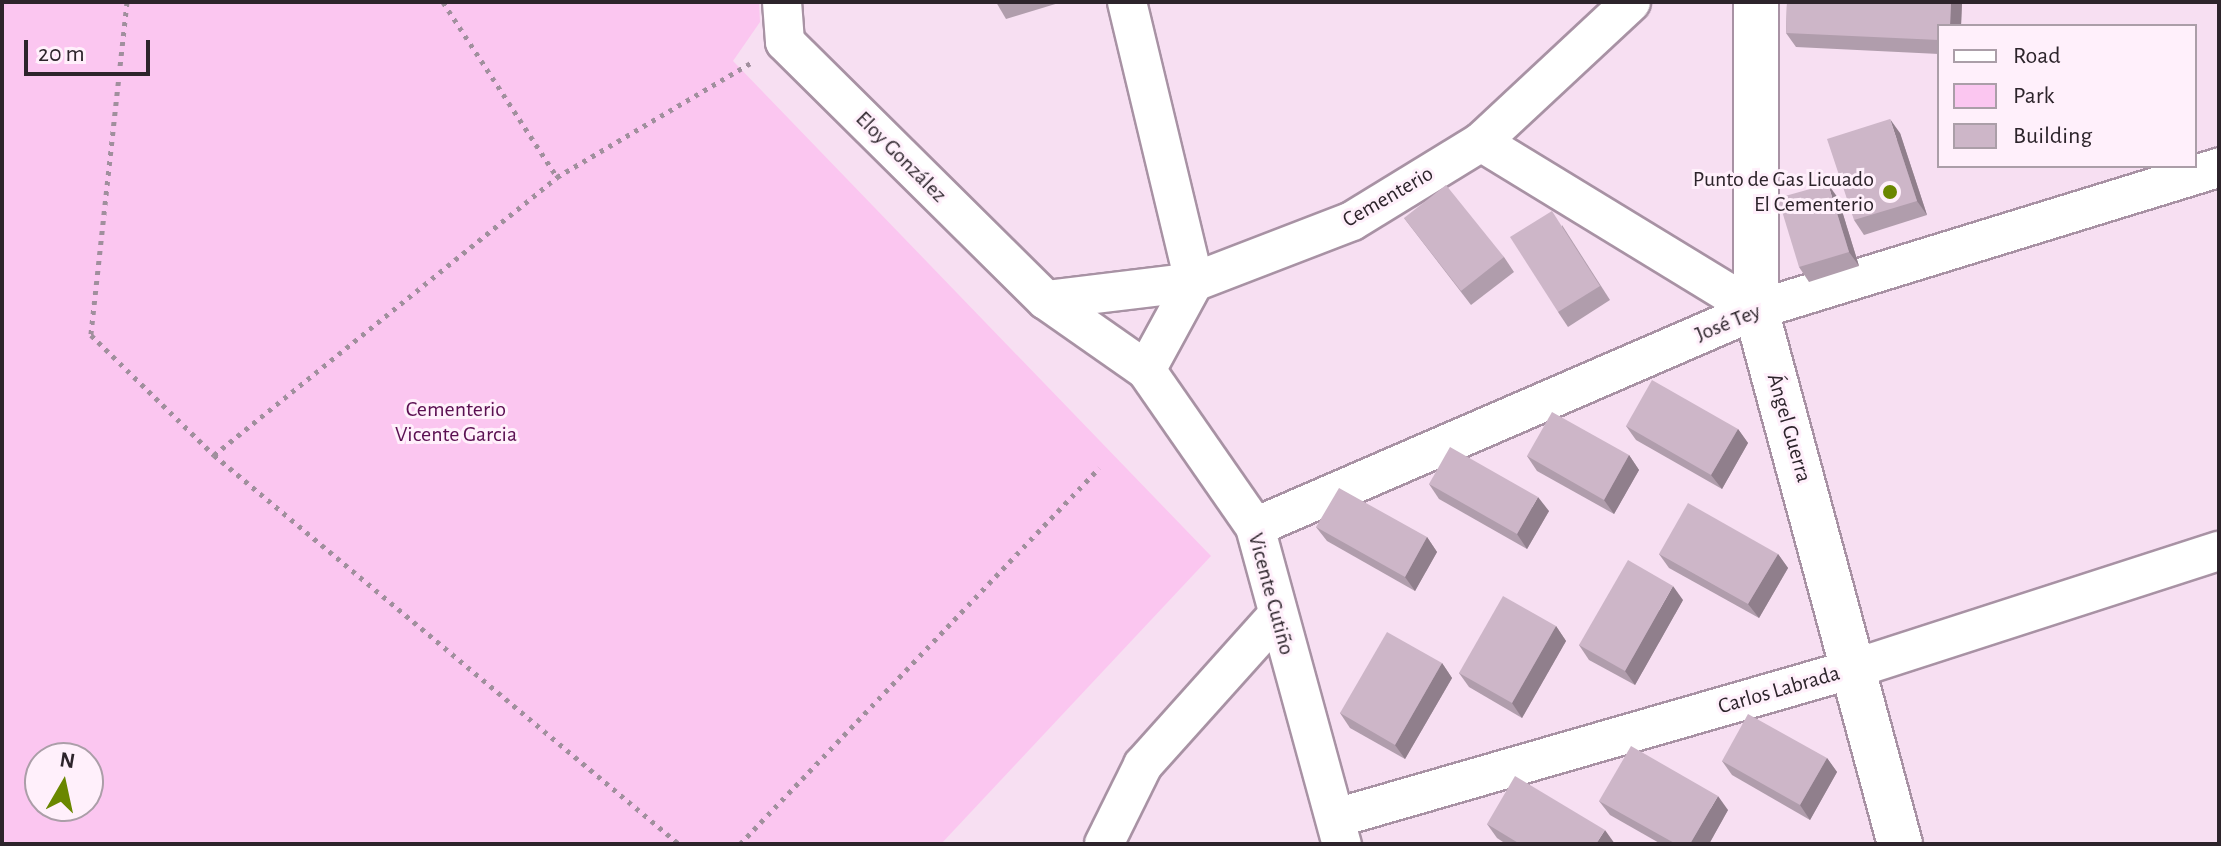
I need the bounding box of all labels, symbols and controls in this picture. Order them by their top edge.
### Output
scale bar [28,24,154,74]
legend [1937,24,2197,168]
text: 20 m [38,42,85,66]
text: Road [2013,44,2061,68]
text: Park [2013,84,2054,108]
street label: Eloy González [850,106,952,208]
text: Building [2013,124,2092,148]
street label: Cementerio [1338,160,1438,234]
place label: Punto de Gas Licuado El Cementerio [1693,166,1874,218]
marker: Punto de Gas Licuado El Cementerio [1881,183,1899,201]
street label: José Tey [1692,298,1764,348]
street label: Ángel Guerra [1761,371,1817,485]
park label: Cementerio Vicente Garcia [395,396,517,448]
street label: Vicente Cutiño [1242,530,1300,658]
street label: Carlos Labrada [1715,660,1843,720]
north arrow [24,742,104,822]
text: N [58,748,77,772]

